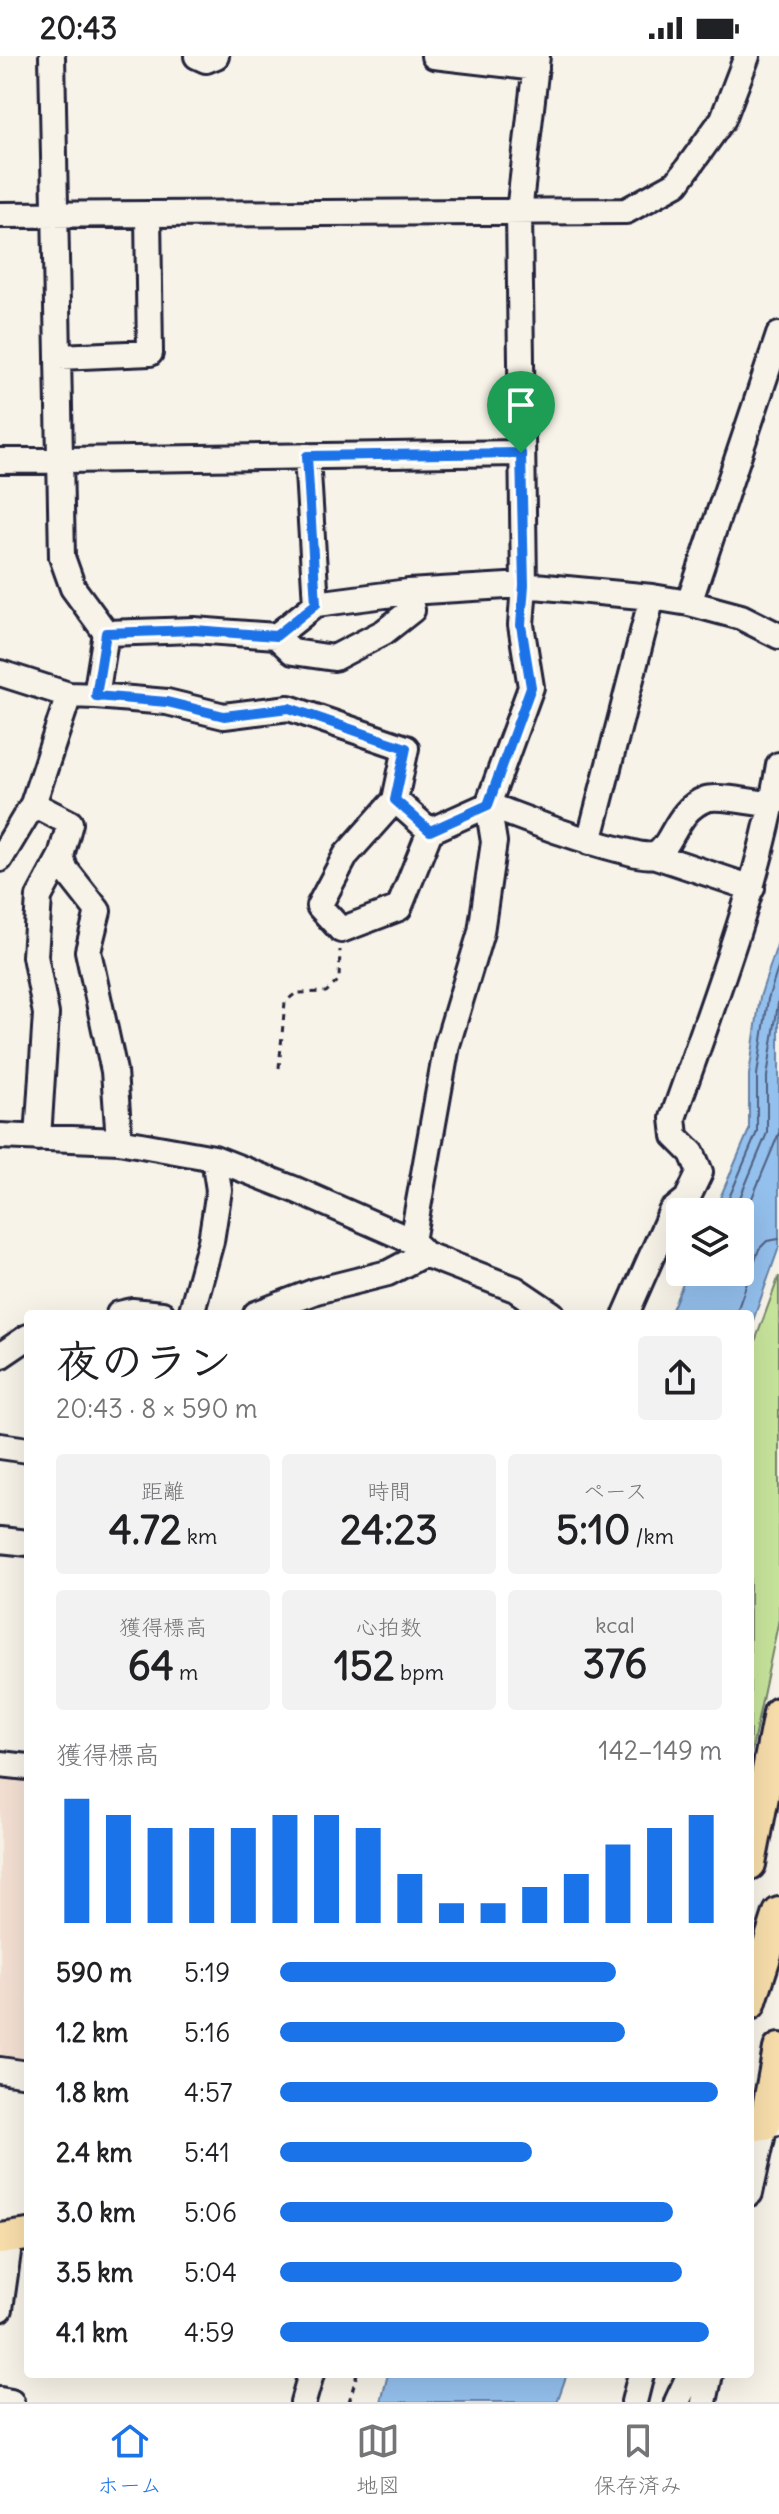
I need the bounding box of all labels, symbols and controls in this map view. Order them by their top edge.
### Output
text: 20:43 [40,9,117,47]
pin [487,371,555,453]
icon: arrive [499,383,543,427]
map controls [666,1198,754,1286]
button: layers [666,1198,754,1286]
text: 夜のラン [56,1334,232,1389]
button: share [638,1336,722,1420]
text: 20:43 · 8 × 590 m [56,1392,258,1425]
text: 距離 [141,1477,185,1505]
text: 時間 [367,1477,411,1505]
text: ペース [583,1477,647,1505]
text: 4.72 [109,1505,182,1555]
text: 24:23 [340,1505,438,1555]
text: 5:10 [556,1505,630,1555]
text: km [182,1522,217,1550]
text: /km [630,1522,674,1550]
text: kcal [595,1611,635,1639]
text: 獲得標高 [119,1613,207,1641]
text: 心拍数 [356,1613,422,1641]
text: 376 [583,1639,647,1689]
text: 64 [128,1641,174,1691]
text: 152 [334,1641,395,1691]
text: m [174,1658,198,1686]
text: bpm [395,1658,444,1686]
text: 142–149 m [598,1734,722,1767]
text: 獲得標高 [56,1738,160,1771]
text: 590 m [56,1956,132,1989]
text: 5:19 [184,1956,230,1989]
text: 1.2 km [56,2016,128,2049]
text: 5:16 [184,2016,230,2049]
text: 1.8 km [56,2076,129,2109]
text: 4:57 [184,2076,233,2109]
text: 2.4 km [56,2136,132,2169]
text: 5:41 [184,2136,230,2169]
text: 3.0 km [56,2196,136,2229]
text: 5:06 [184,2196,237,2229]
text: 3.5 km [56,2256,133,2289]
text: 5:04 [184,2256,237,2289]
text: 4.1 km [56,2316,128,2349]
text: 4:59 [184,2316,235,2349]
tab: ホーム [97,2419,162,2499]
tab: 地図 [356,2419,400,2499]
tab: 保存済み [594,2419,682,2499]

